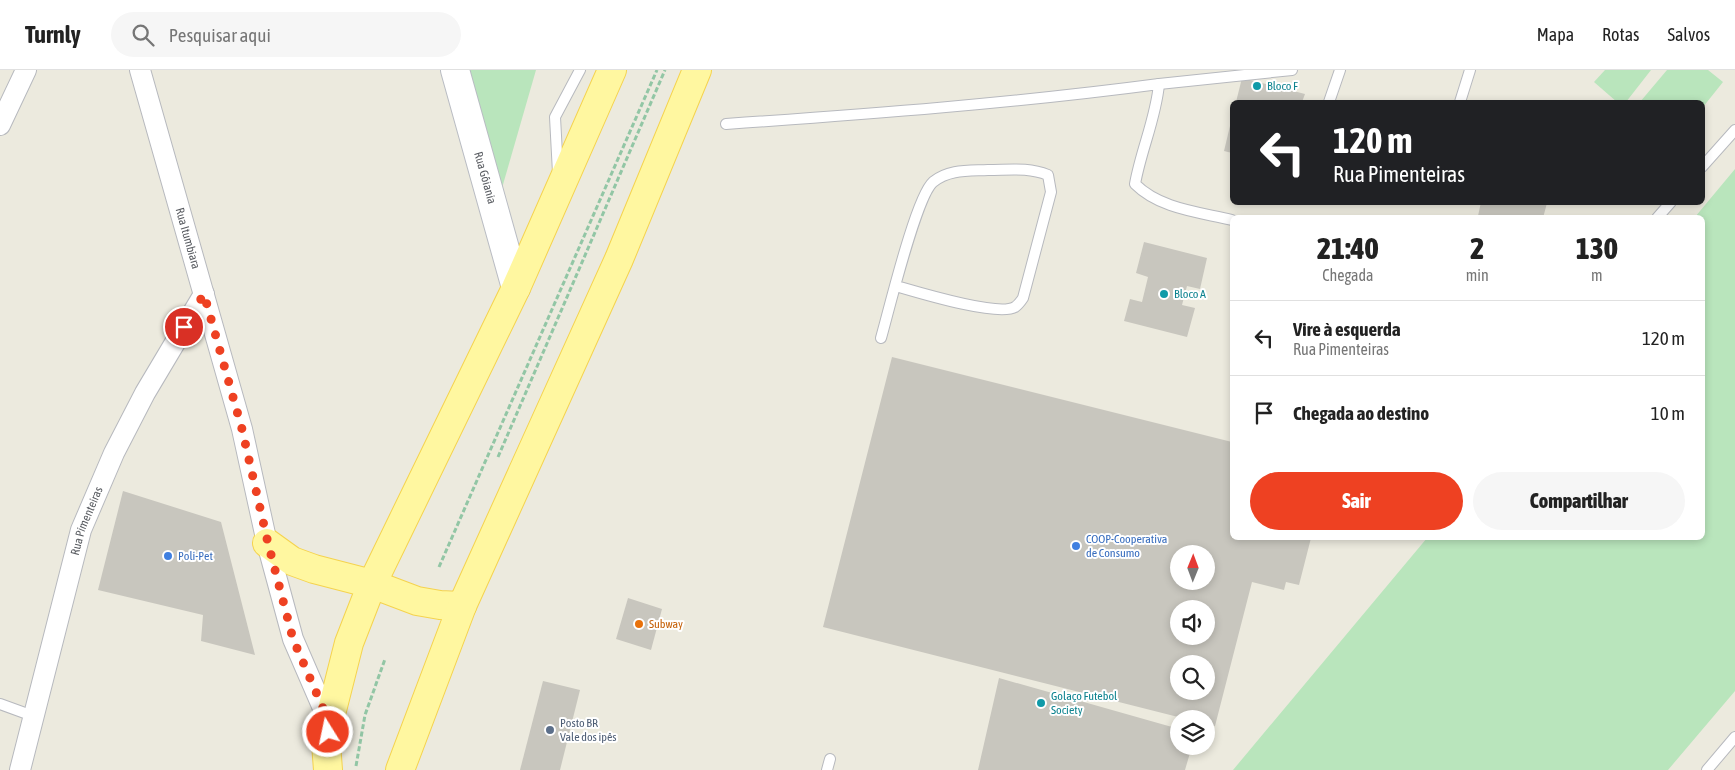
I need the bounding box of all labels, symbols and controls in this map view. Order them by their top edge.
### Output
search box [111,12,461,57]
text: Turnly [25,21,81,48]
icon: search [129,21,157,49]
text: Pesquisar aqui [169,24,271,46]
text: Mapa [1537,24,1574,45]
text: Rotas [1602,24,1639,45]
text: Salvos [1667,24,1710,45]
place label: Bloco F [1267,79,1298,93]
marker: Bloco F [1251,80,1263,92]
icon: left [1250,120,1315,185]
text: 120 m [1333,120,1412,160]
street label: Rua Gôiania [471,150,499,206]
text: Rua Pimenteiras [1333,161,1465,187]
street label: Rua Itumbiara [172,206,203,271]
text: 21:40 [1317,231,1379,265]
text: 2 [1470,231,1484,265]
text: 130 [1576,231,1618,265]
text: Chegada [1322,266,1373,284]
text: min [1466,266,1489,284]
text: m [1591,266,1603,284]
place label: Bloco A [1174,287,1206,301]
marker: Bloco A [1158,288,1170,300]
pin [163,306,205,348]
icon: arrive [170,313,198,341]
text: Vire à esquerda [1293,318,1401,340]
icon: left [1250,324,1278,352]
text: 120 m [1642,327,1685,349]
text: Rua Pimenteiras [1293,340,1389,358]
icon: arrive [1250,399,1278,427]
text: Chegada ao destino [1293,402,1429,424]
text: 10 m [1651,402,1685,424]
button: Sair [1250,472,1463,530]
button: Compartilhar [1473,472,1685,530]
street label: Rua Pimenteiras [68,485,106,557]
place label: COOP-Cooperativa de Consumo [1086,532,1167,560]
marker: COOP-Cooperativa de Consumo [1070,540,1082,552]
north arrow [1170,545,1215,590]
map controls [1170,545,1215,755]
place label: Poli-Pet [178,549,214,563]
marker: Poli-Pet [162,550,174,562]
button: sound [1170,600,1215,645]
place label: Subway [649,617,683,631]
marker: Subway [633,618,645,630]
button: search [1170,655,1215,700]
place label: Golaço Futebol Society [1051,689,1118,717]
marker: Golaço Futebol Society [1035,697,1047,709]
position arrow [301,705,353,757]
button: layers [1170,710,1215,755]
place label: Posto BR Vale dos ipês [560,716,617,744]
marker: Posto BR Vale dos ipês [544,724,556,736]

